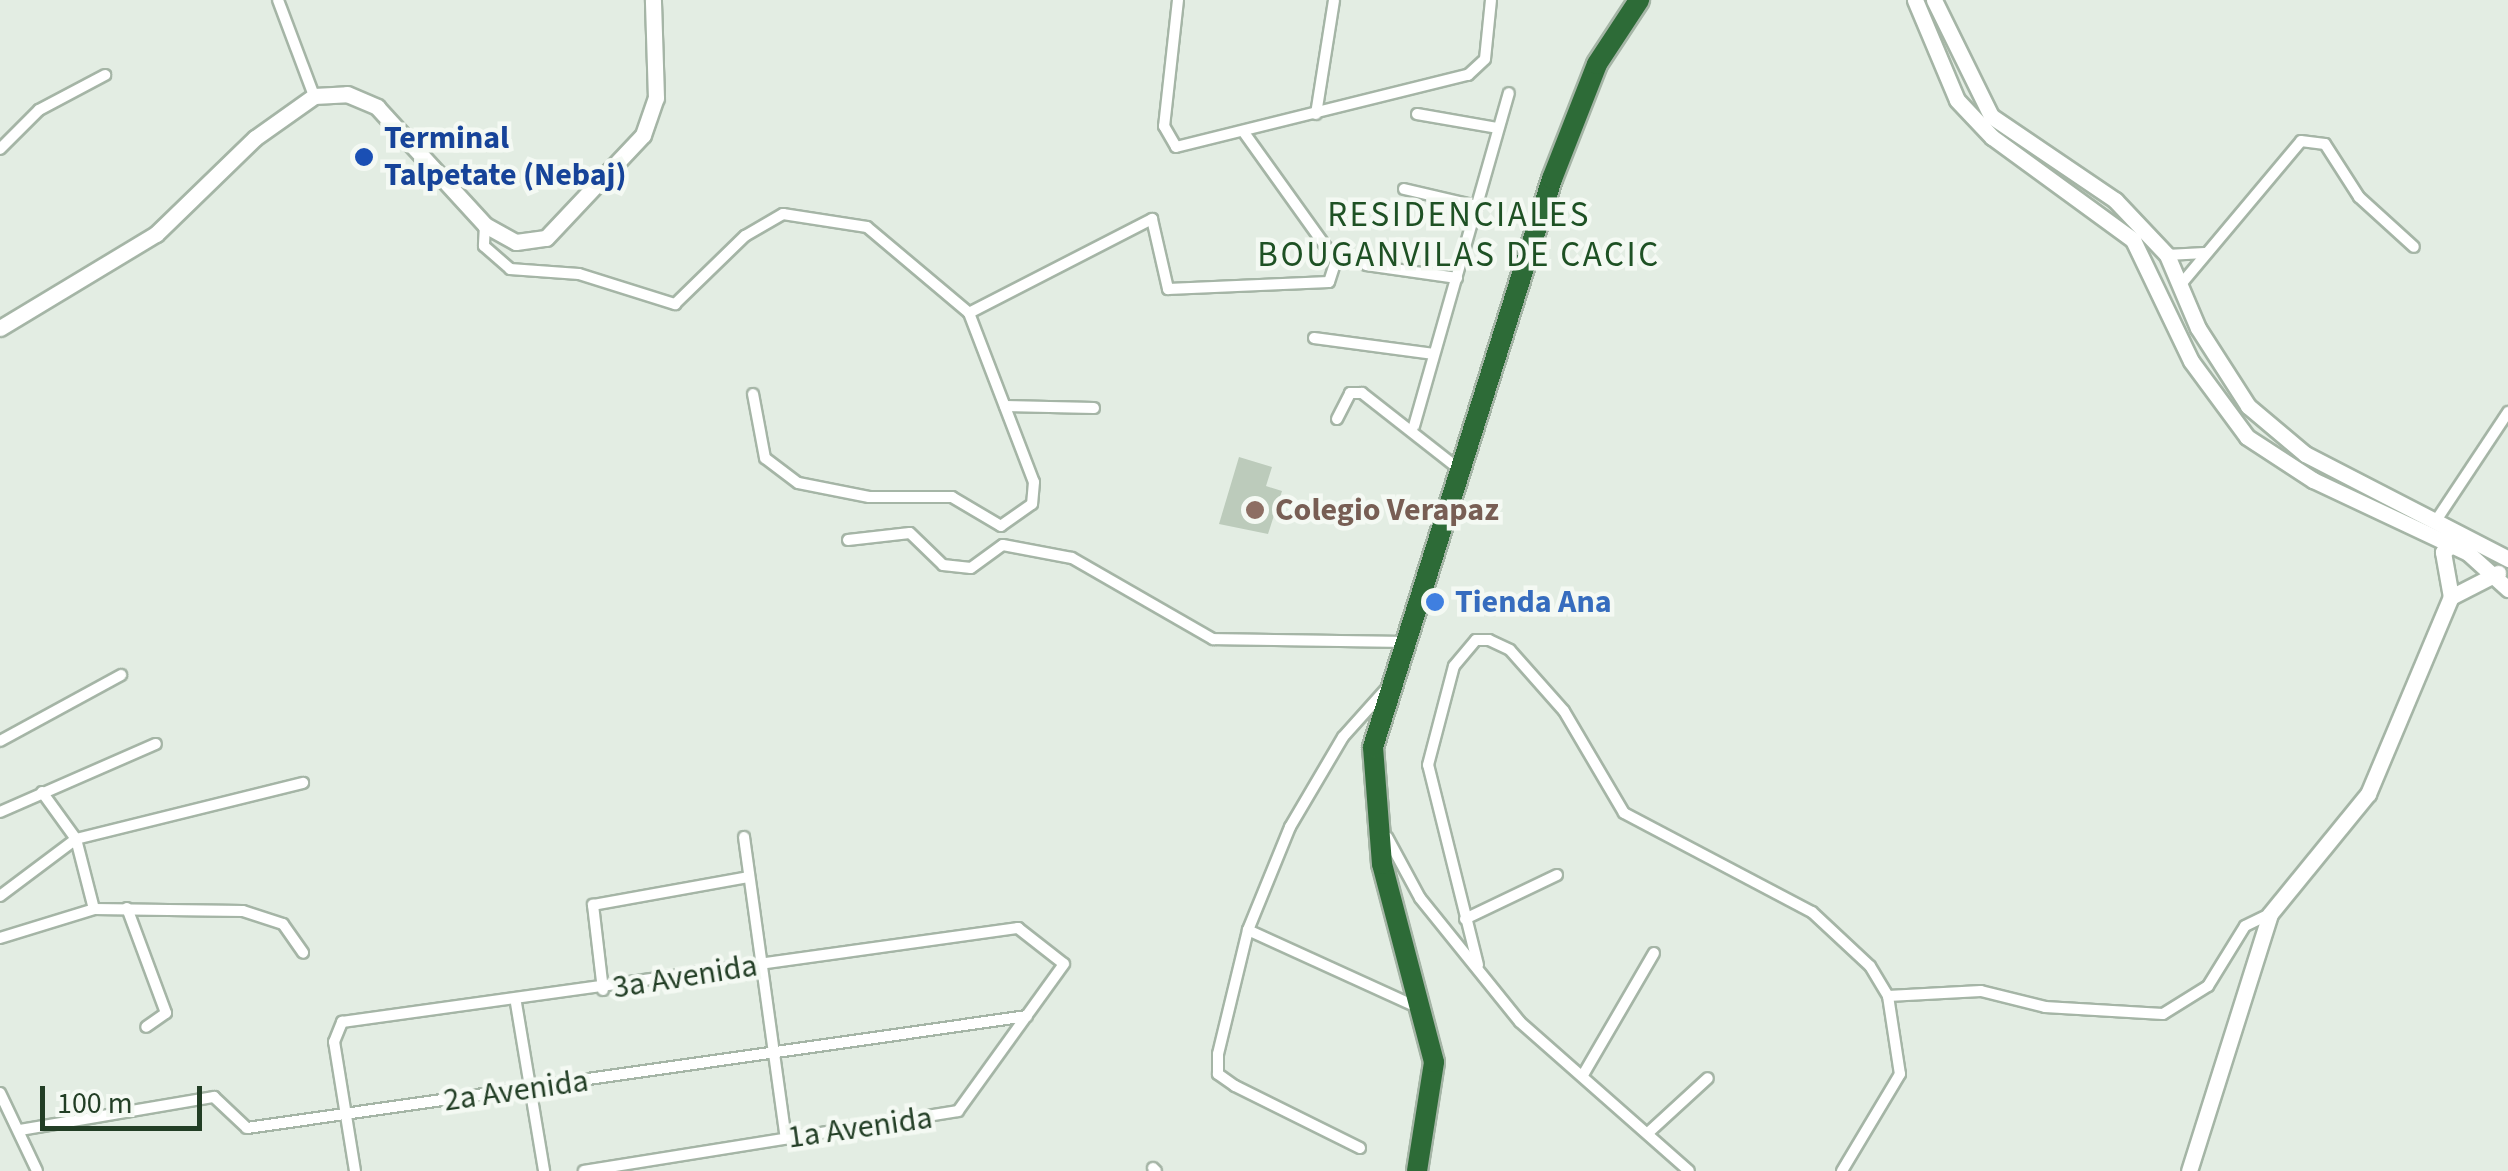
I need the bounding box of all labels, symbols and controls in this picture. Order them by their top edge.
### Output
place label: Terminal Talpetate (Nebaj) [384,120,627,195]
marker: Terminal Talpetate (Nebaj) [353,146,375,168]
district label: RESIDENCIALES BOUGANVILAS DE CACIC [1257,194,1661,276]
place label: Colegio Verapaz [1275,491,1499,529]
marker: Colegio Verapaz [1244,499,1266,521]
place label: Tienda Ana [1455,583,1612,621]
marker: Tienda Ana [1424,591,1446,613]
street label: 3a Avenida [610,947,760,1007]
street label: 2a Avenida [441,1062,591,1120]
scale bar [45,1066,208,1128]
text: 100 m [57,1082,133,1125]
street label: 1a Avenida [785,1099,935,1157]

